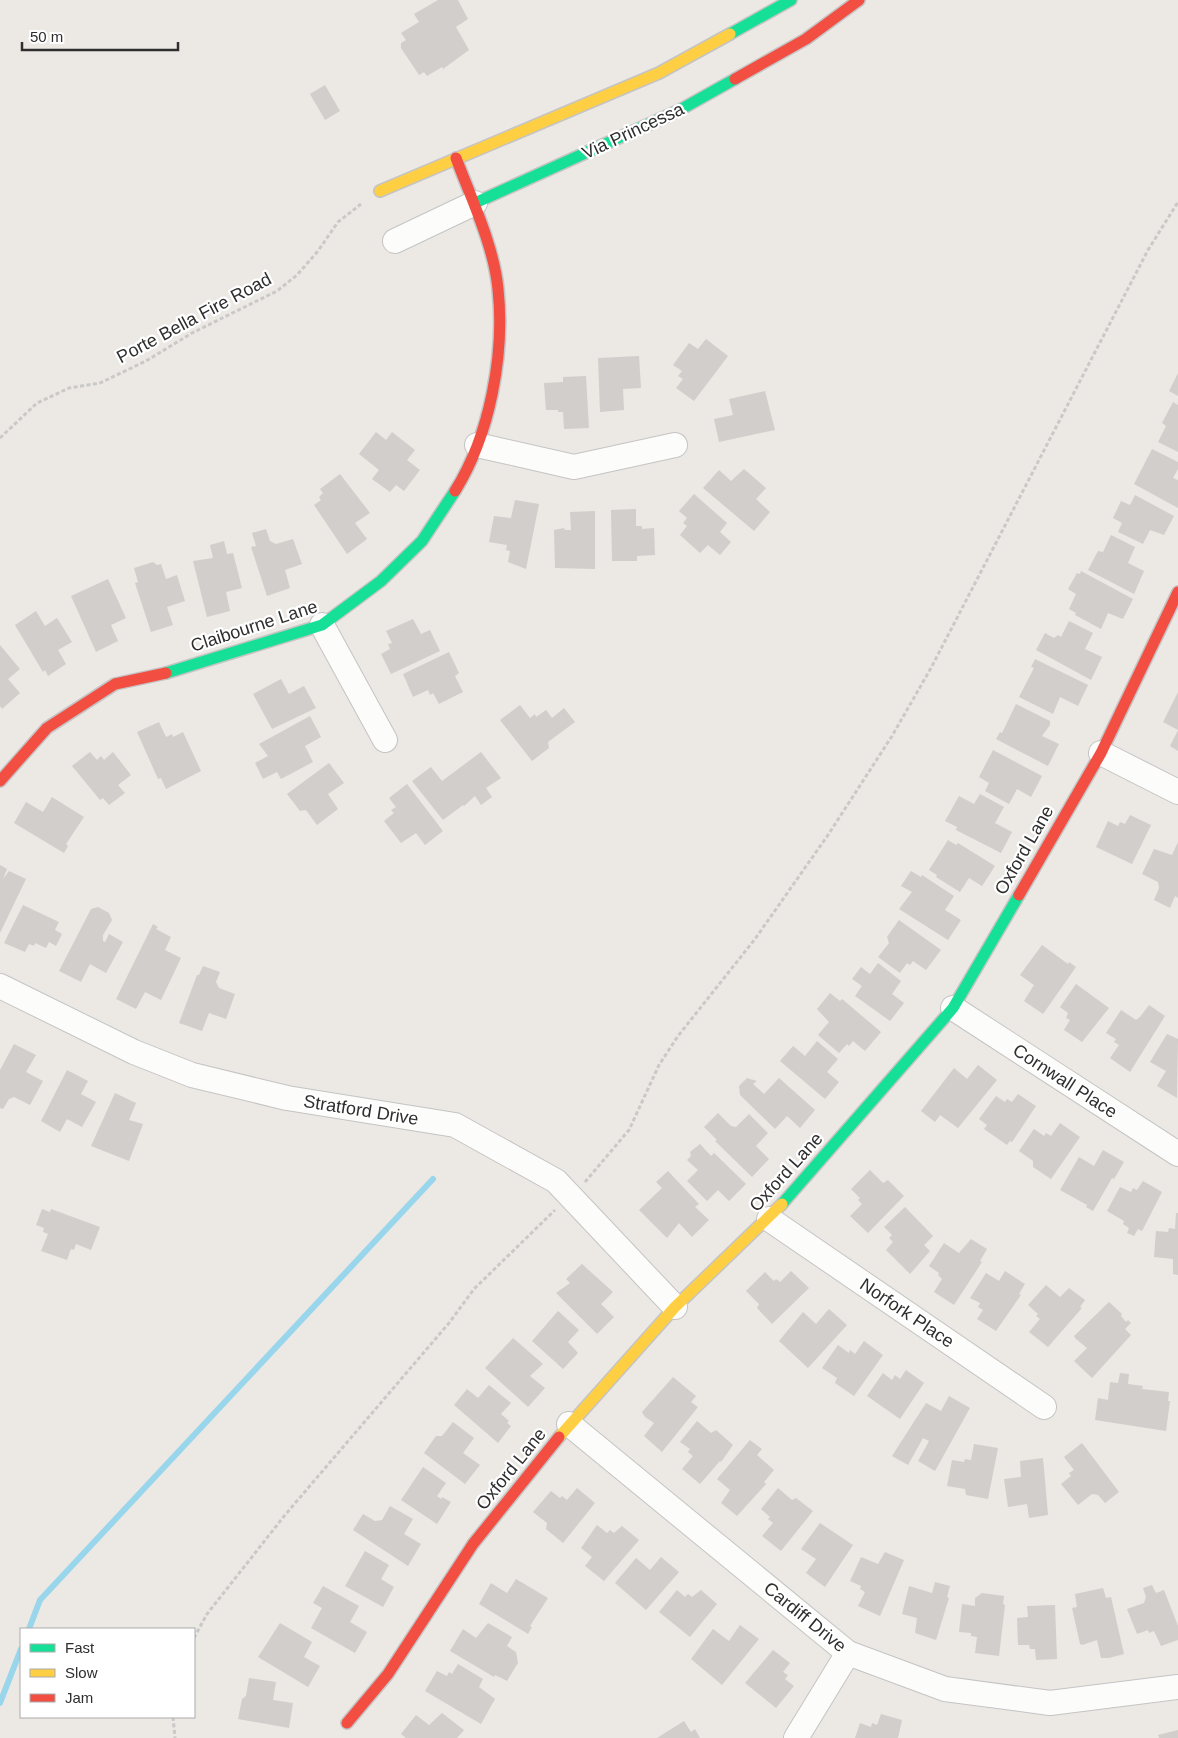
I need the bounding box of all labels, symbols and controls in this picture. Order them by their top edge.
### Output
scale bar [22,20,179,52]
text: 50 m [30,28,63,45]
street label: Via Princessa [579,98,688,163]
street label: Porte Bella Fire Road [113,269,275,367]
street label: Claibourne Lane [188,596,320,656]
street label: Oxford Lane [991,802,1057,898]
street label: Cornwall Place [1009,1040,1121,1122]
street label: Stratford Drive [302,1091,420,1129]
street label: Oxford Lane [745,1128,827,1216]
street label: Norfork Place [856,1274,958,1352]
street label: Oxford Lane [472,1424,550,1514]
street label: Cardiff Drive [760,1578,850,1656]
legend [20,1628,195,1718]
text: Fast [65,1639,95,1656]
text: Slow [65,1664,98,1681]
text: Jam [65,1689,93,1706]

